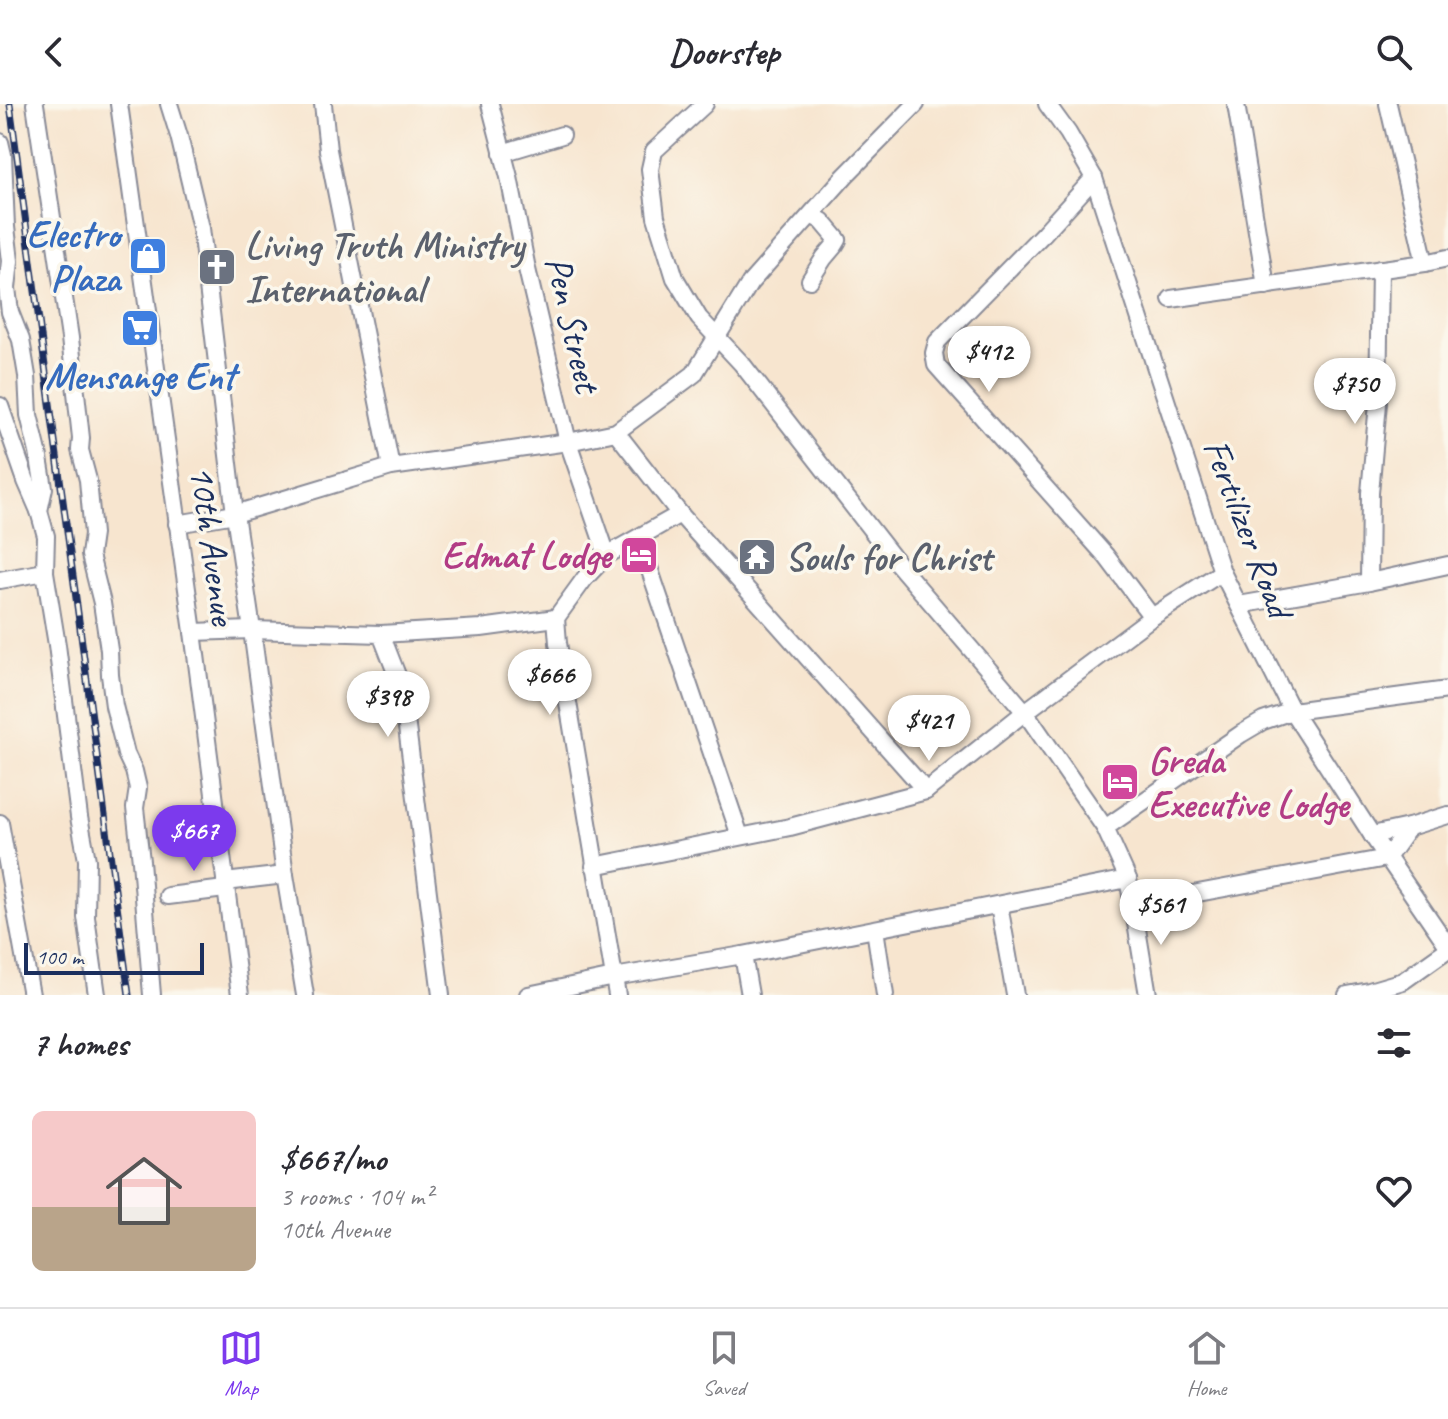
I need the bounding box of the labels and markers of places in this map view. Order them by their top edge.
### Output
place label: Electro Plaza [27,211,123,302]
place label: Living Truth Ministry International [245,222,527,313]
shop icon: Electro Plaza [127,235,169,277]
church icon: Living Truth Ministry International [196,246,238,288]
supermarket icon: Mensange Ent [119,307,161,349]
pin: $412 [942,326,1036,394]
place label: Mensange Ent [45,353,241,400]
pin: $750 [1308,358,1402,426]
place label: Edmat Lodge [442,532,614,579]
hotel icon: Edmat Lodge [618,534,660,576]
place label: Souls for Christ [785,534,996,581]
temple icon: Souls for Christ [736,536,778,578]
pin: $666 [503,649,597,717]
pin: $398 [341,671,435,739]
pin: $421 [882,695,976,763]
place label: Greda Executive Lodge [1148,737,1352,828]
hotel icon: Greda Executive Lodge [1099,761,1141,803]
pin: $667 [147,805,241,873]
pin: $561 [1114,879,1208,947]

